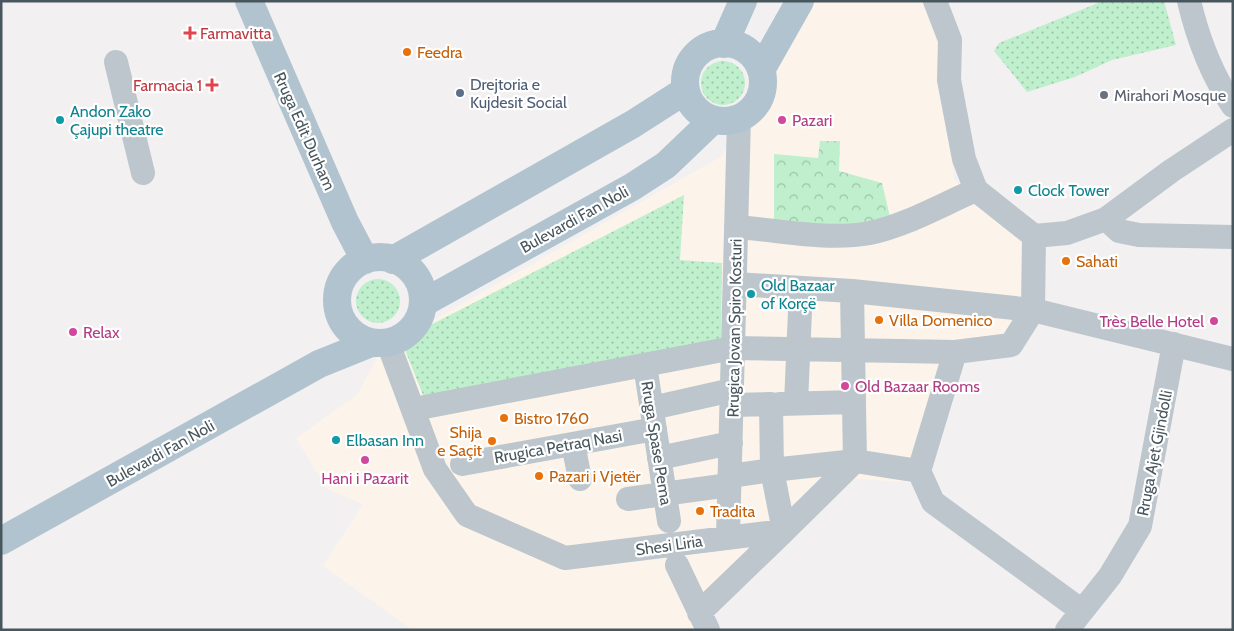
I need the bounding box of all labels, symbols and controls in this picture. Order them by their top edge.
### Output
place label: Farmavitta [200,24,272,43]
marker: Farmavitta [184,27,196,39]
place label: Feedra [417,43,463,62]
marker: Feedra [401,46,413,58]
street label: Rruga Edit Durham [270,69,339,193]
place label: Drejtoria e Kujdesit Social [470,75,567,112]
place label: Farmacia 1 [133,76,202,95]
marker: Farmacia 1 [206,79,218,91]
place label: Mirahori Mosque [1114,86,1226,105]
marker: Drejtoria e Kujdesit Social [454,87,466,99]
marker: Mirahori Mosque [1098,89,1110,101]
place label: Andon Zako Çajupi theatre [70,102,163,139]
place label: Pazari [792,111,832,130]
marker: Andon Zako Çajupi theatre [54,114,66,126]
marker: Pazari [776,114,788,126]
place label: Clock Tower [1028,181,1110,200]
street label: Bulevardi Fan Noli [517,182,632,257]
marker: Clock Tower [1012,184,1024,196]
street label: Rrugica Jovan Spiro Kosturi [723,239,746,417]
place label: Sahati [1076,252,1118,271]
marker: Sahati [1060,255,1072,267]
place label: Old Bazaar of Korçë [761,276,836,313]
marker: Old Bazaar of Korçë [745,288,757,300]
place label: Villa Domenico [889,311,993,330]
place label: Très Belle Hotel [1100,312,1204,331]
marker: Villa Domenico [873,314,885,326]
marker: Très Belle Hotel [1208,315,1220,327]
place label: Relax [83,323,120,342]
marker: Relax [67,326,79,338]
place label: Old Bazaar Rooms [855,377,980,396]
street label: Rruga Spase Pema [637,380,676,507]
marker: Old Bazaar Rooms [839,380,851,392]
street label: Rruga Ajet Gjindolli [1133,389,1176,518]
place label: Bistro 1760 [514,409,589,428]
marker: Bistro 1760 [498,412,510,424]
street label: Bulevardi Fan Noli [103,416,218,491]
place label: Shija e Saçit [437,423,483,460]
street label: Rrugica Petraq Nasi [493,426,624,467]
place label: Elbasan Inn [346,431,424,450]
marker: Elbasan Inn [330,434,342,446]
marker: Shija e Saçit [486,435,498,447]
marker: Hani i Pazarit [359,454,371,466]
place label: Pazari i Vjetër [549,467,641,486]
place label: Hani i Pazarit [321,469,409,488]
marker: Pazari i Vjetër [533,470,545,482]
place label: Tradita [710,502,755,521]
marker: Tradita [694,505,706,517]
street label: Shesi Liria [634,531,704,560]

